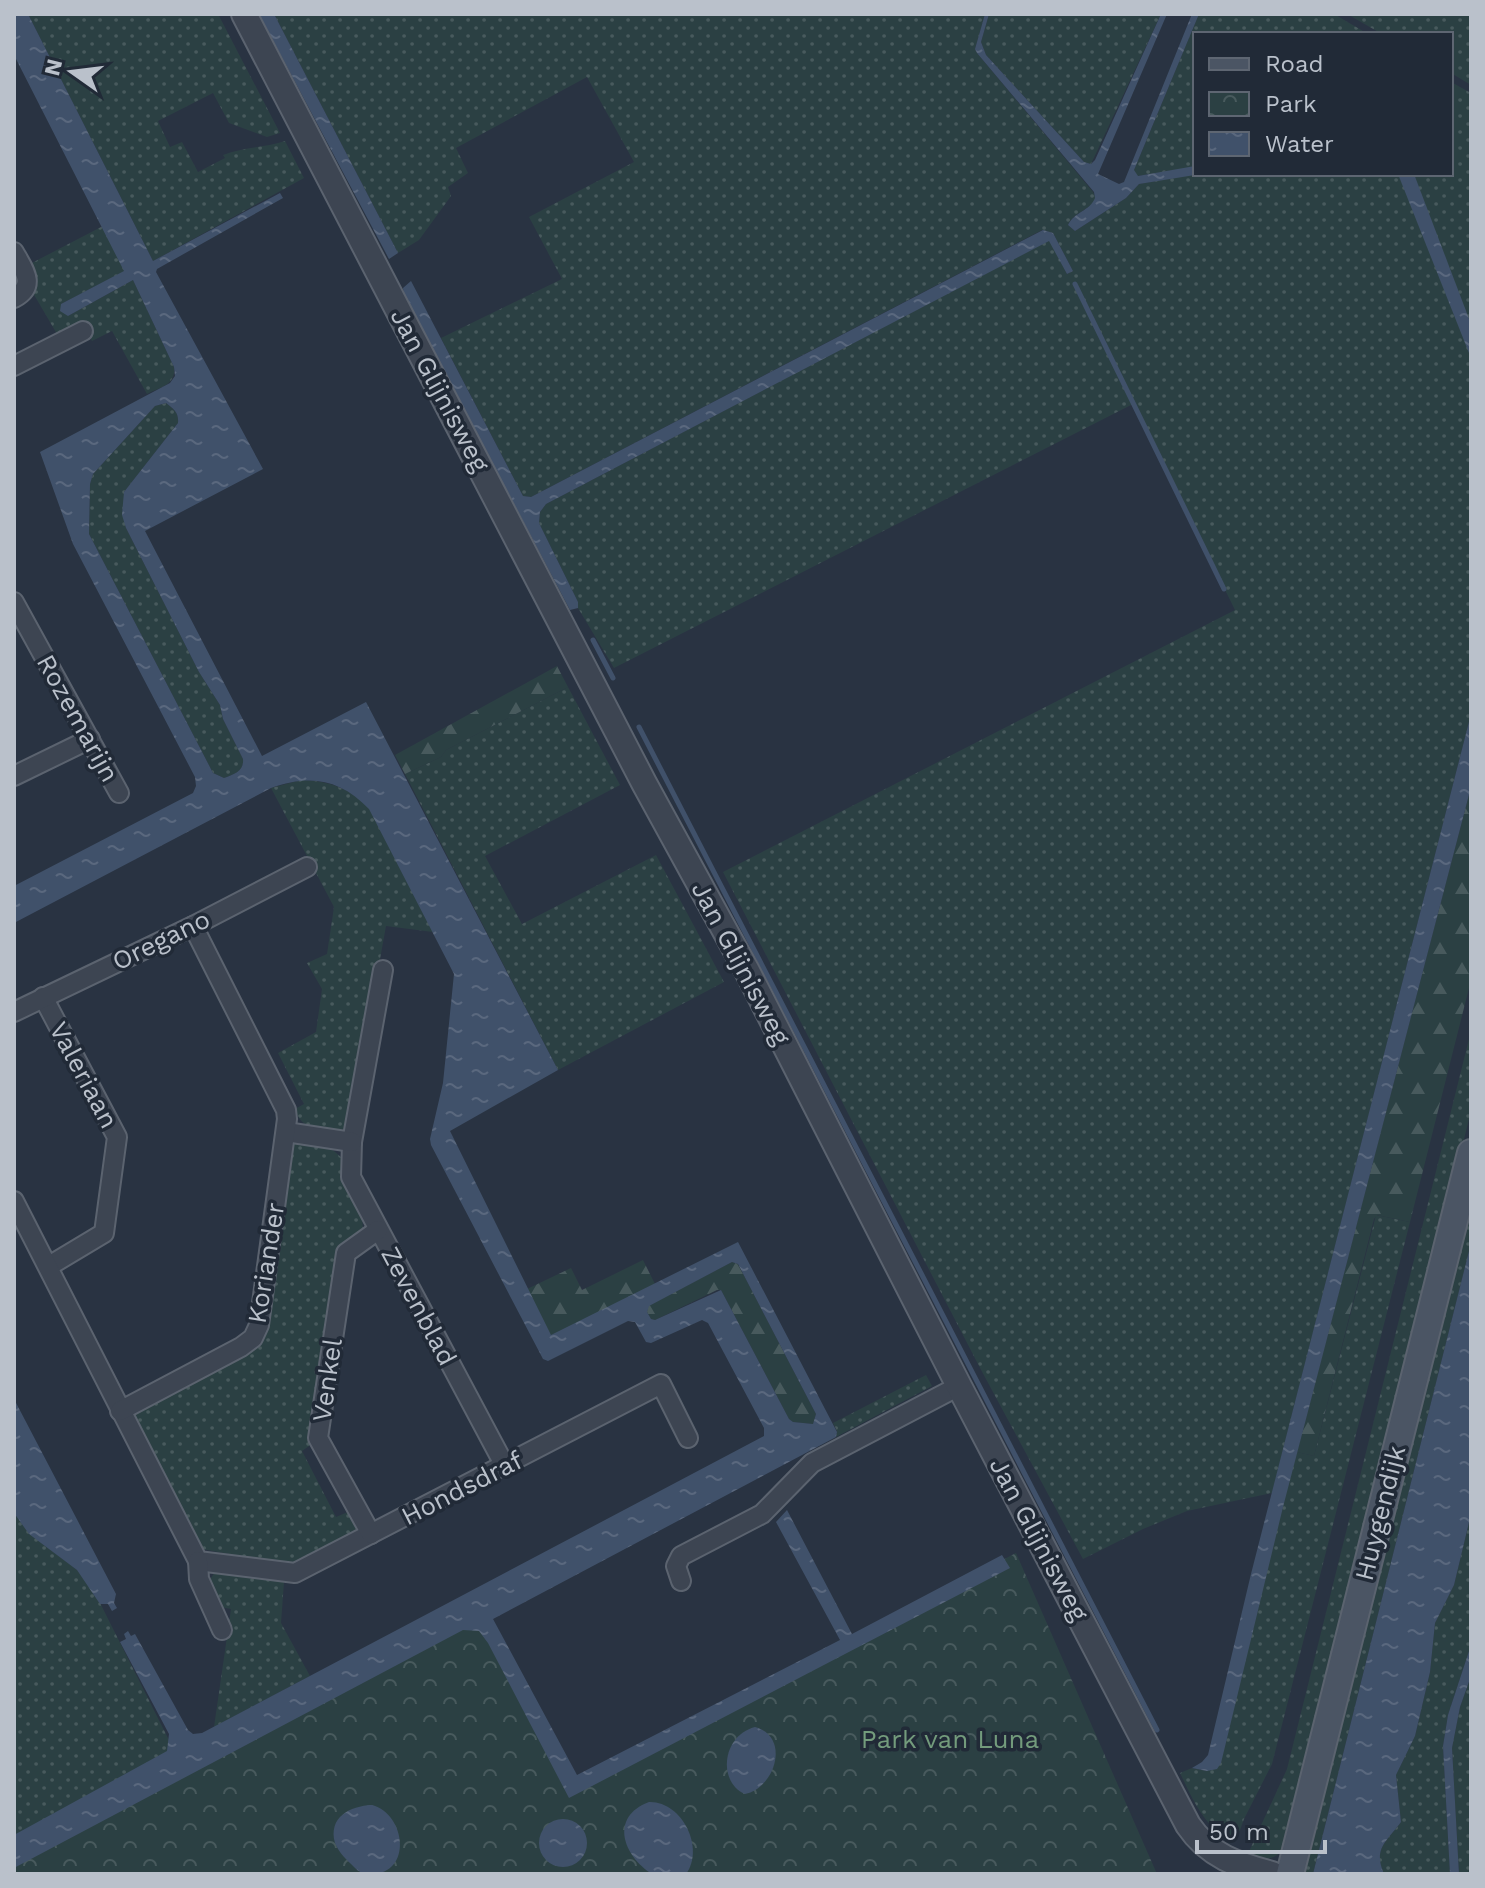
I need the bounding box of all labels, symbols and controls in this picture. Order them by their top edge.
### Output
north arrow [32,32,112,112]
legend [1193,32,1453,176]
text: Road [1265,50,1324,78]
text: N [39,56,67,78]
text: Park [1265,90,1317,118]
text: Water [1265,130,1334,158]
street label: Jan Glijnisweg [384,303,496,477]
street label: Rozemarijn [31,649,125,787]
street label: Jan Glijnisweg [685,876,797,1050]
street label: Oregano [107,904,215,976]
street label: Valeriaan [44,1017,124,1133]
street label: Koriander [242,1200,290,1326]
street label: Zevenblad [375,1241,463,1371]
street label: Venkel [306,1336,348,1424]
street label: Huygendijk [1349,1442,1411,1584]
street label: Hondsdraf [396,1445,528,1531]
street label: Jan Glijnisweg [983,1452,1095,1626]
park label: Park van Luna [861,1724,1040,1754]
scale bar [1197,1804,1325,1854]
text: 50 m [1209,1818,1269,1846]

